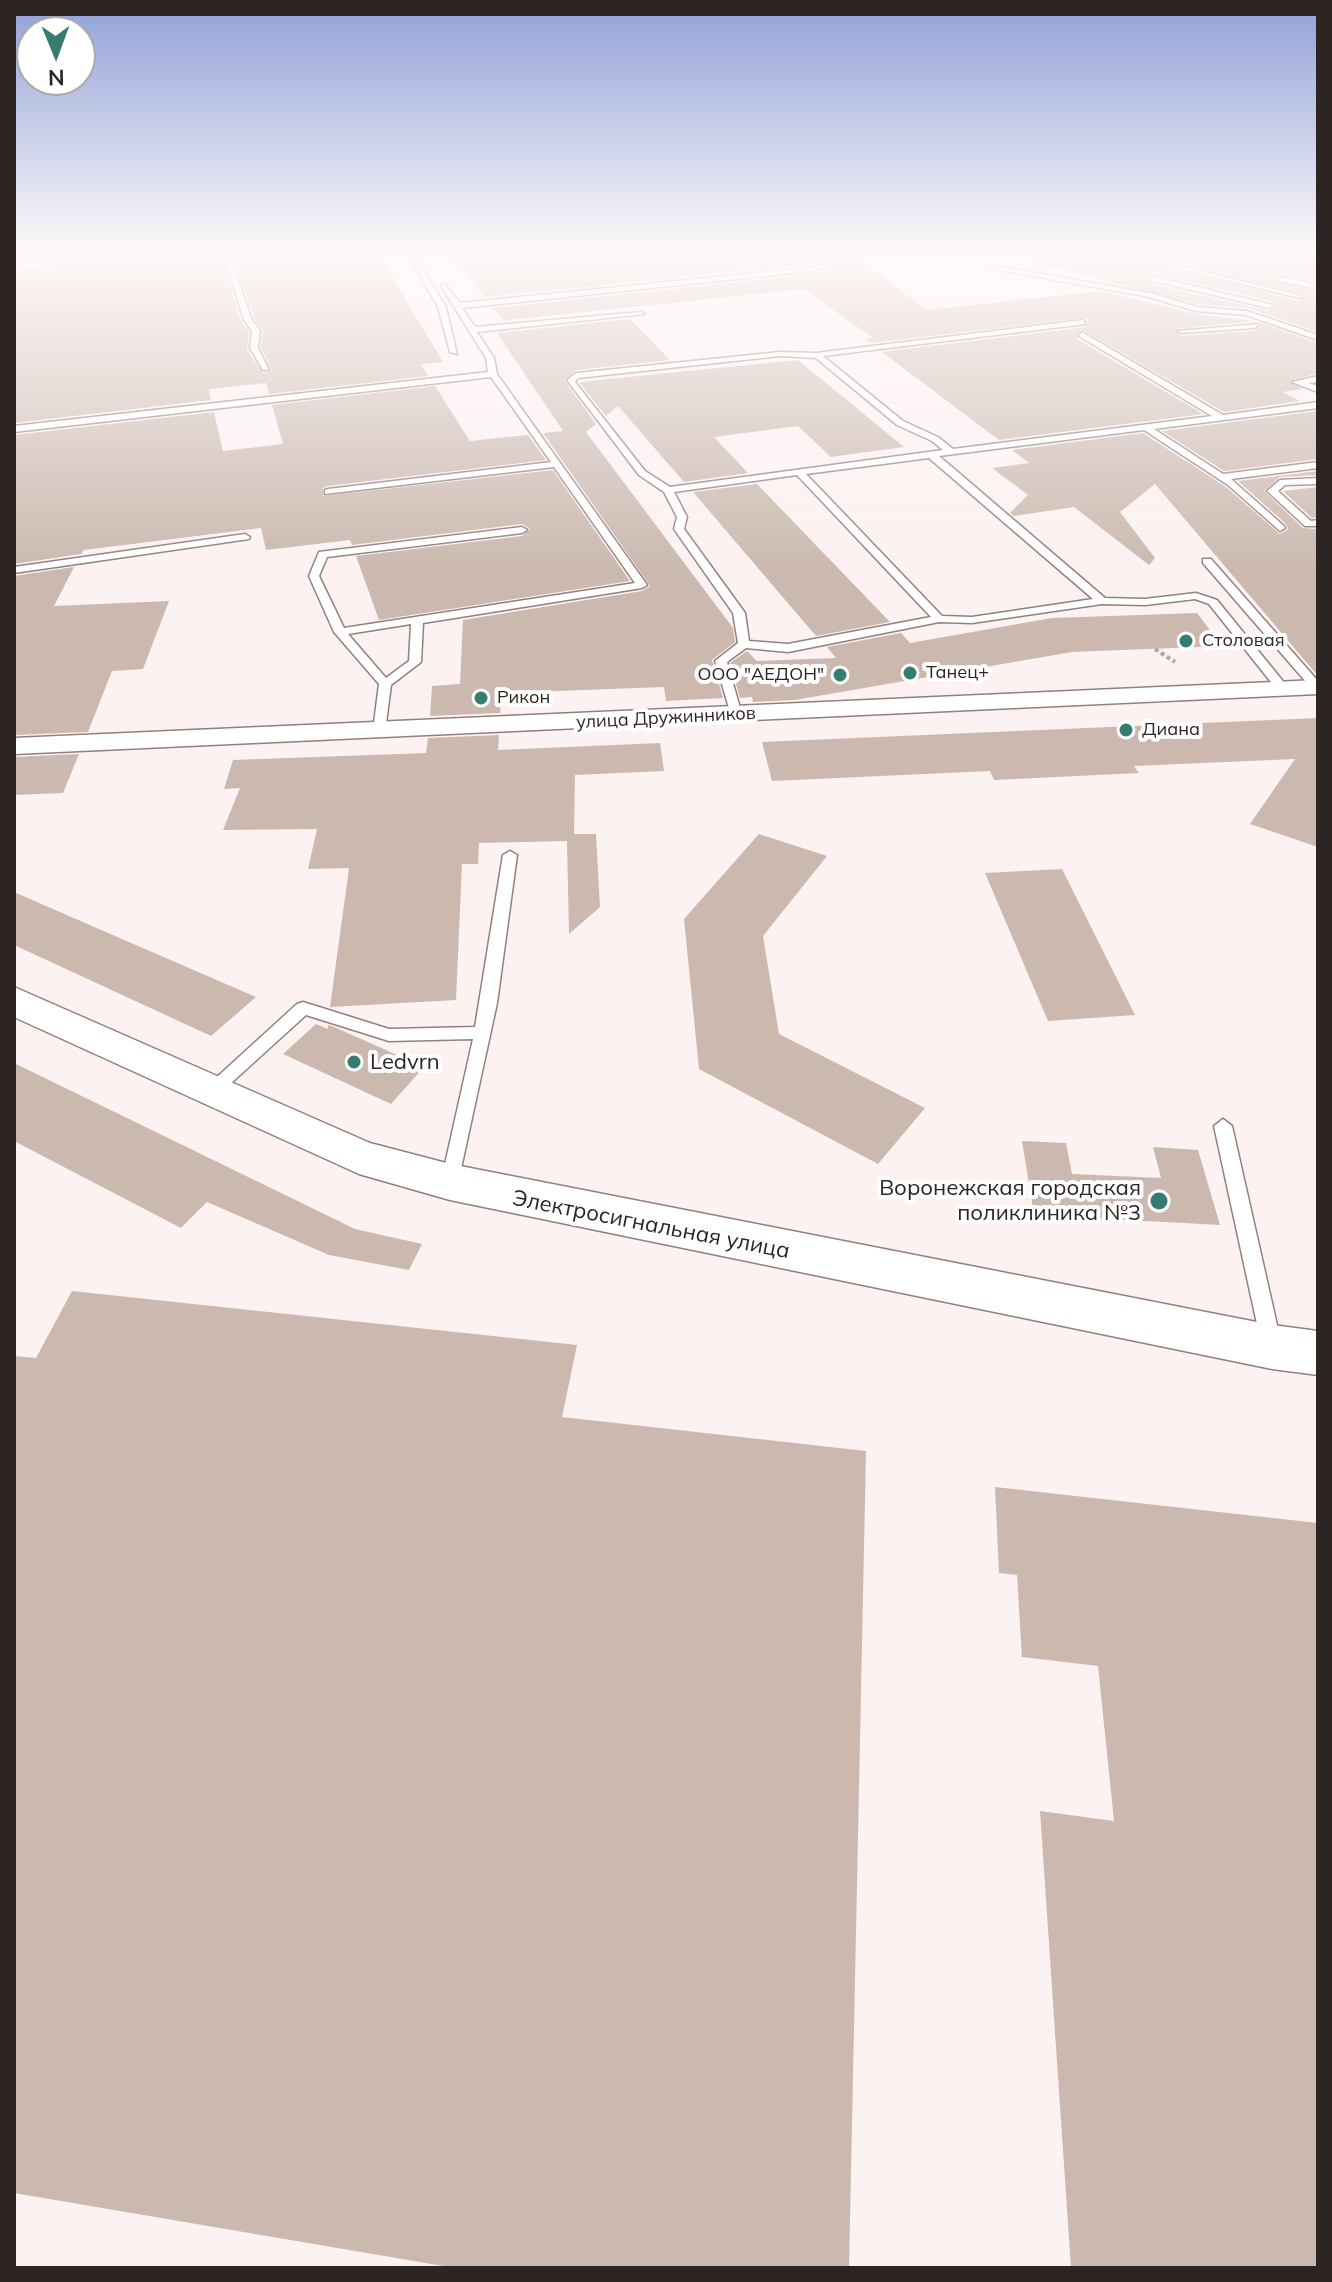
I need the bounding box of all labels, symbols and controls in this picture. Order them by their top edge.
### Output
north arrow [16,16,96,96]
text: N [48,64,65,92]
place label: Столовая [1202,630,1285,652]
marker: Столовая [1177,632,1195,650]
place label: Танец+ [926,662,989,684]
place label: ООО "АЕДОН" [698,664,824,686]
marker: Танец+ [901,664,919,682]
marker: ООО "АЕДОН" [831,666,849,684]
place label: Рикон [497,687,550,709]
marker: Рикон [472,689,490,707]
street label: улица Дружинников [576,703,756,733]
place label: Диана [1142,719,1200,741]
marker: Диана [1117,721,1135,739]
place label: Ledvrn [370,1049,440,1075]
marker: Ledvrn [345,1053,363,1071]
place label: Воронежская городская поликлиника №3 [879,1175,1141,1226]
street label: Электросигнальная улица [510,1185,792,1265]
marker: Воронежская городская поликлиника №3 [1148,1190,1170,1212]

